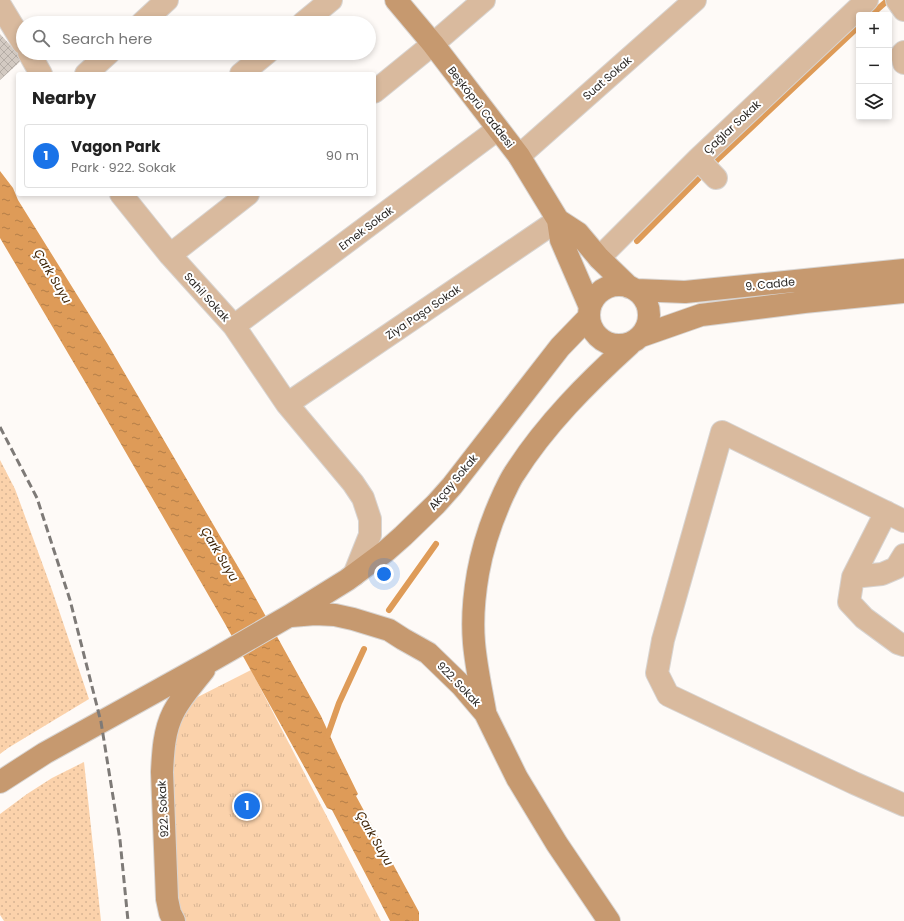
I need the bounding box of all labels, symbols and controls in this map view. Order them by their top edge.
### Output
map controls [856,12,892,120]
button: + [856,12,892,48]
search box [16,16,376,60]
icon: search [30,27,52,49]
text: Search here [62,28,152,49]
button: − [856,48,892,84]
street label: Suat Sokak [579,52,635,104]
street label: Beşköprü Caddesi [444,63,518,151]
button: layers [856,84,892,120]
text: Nearby [32,86,96,110]
street label: Çağlar Sokak [700,96,764,158]
text: Vagon Park [71,136,160,157]
text: 1 [44,146,48,165]
text: 90 m [326,146,359,165]
text: Park · 922. Sokak [71,158,176,177]
street label: Emek Sokak [335,202,397,254]
water label: Çark Suyu [30,246,76,307]
street label: Sahil Sokak [180,269,234,325]
street label: 9. Cadde [744,273,796,295]
street label: Ziya Paşa Sokak [382,281,464,343]
street label: Akçay Sokak [425,450,481,513]
water label: Çark Suyu [197,524,243,585]
your location [374,564,394,584]
street label: 922. Sokak [433,658,485,710]
street label: 922. Sokak [153,780,172,838]
pin: 1 [234,791,260,821]
water label: Çark Suyu [352,807,398,869]

